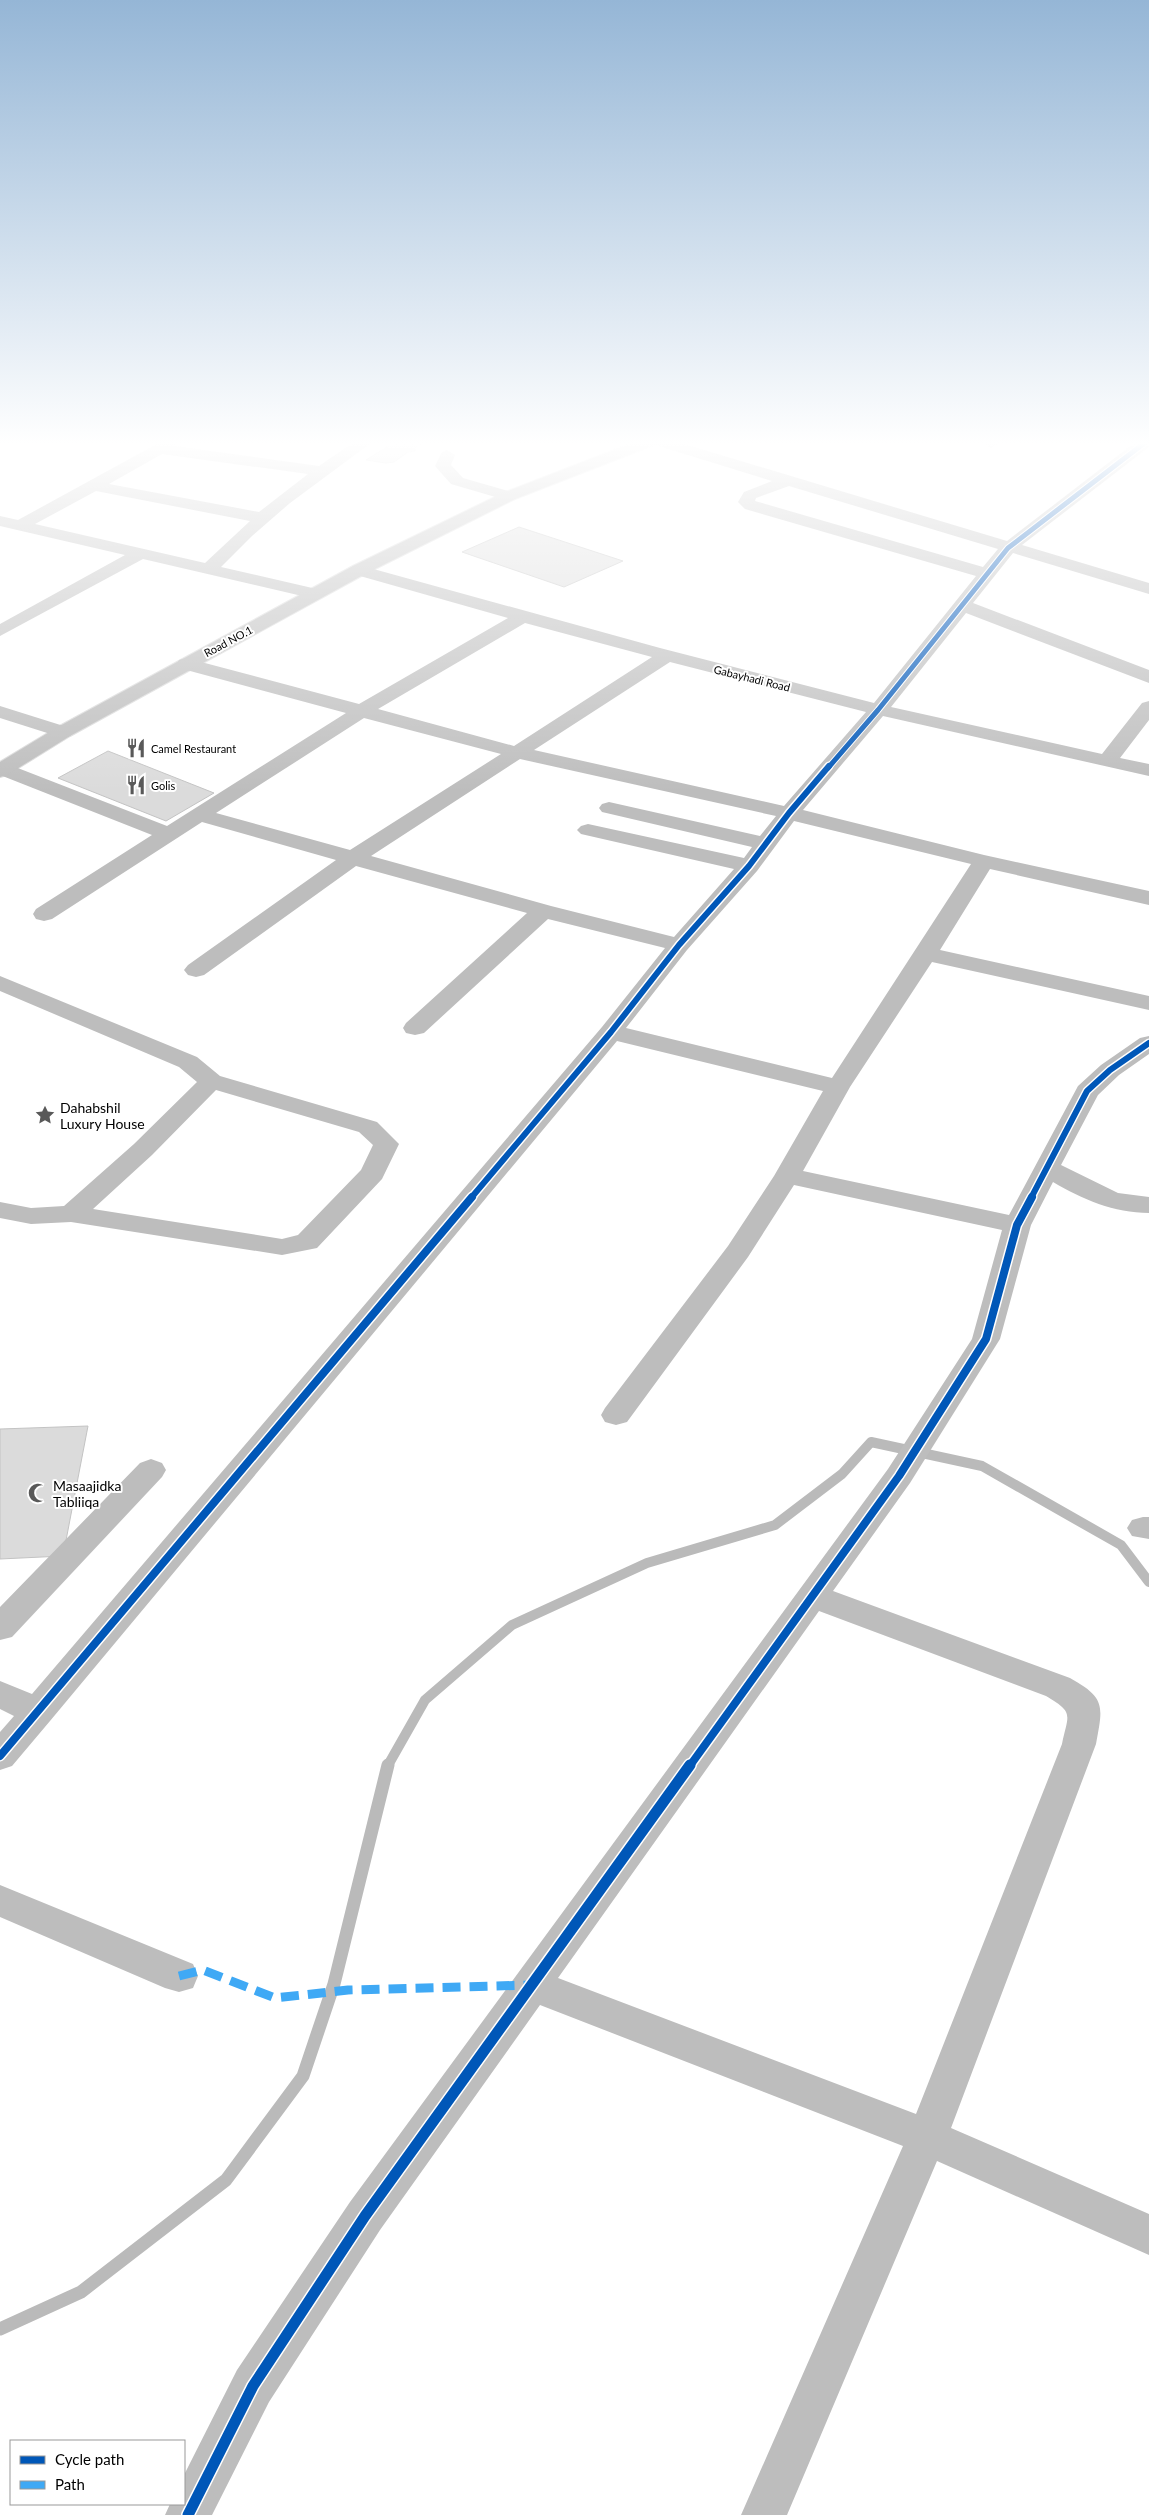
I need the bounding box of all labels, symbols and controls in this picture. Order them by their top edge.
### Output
street label: Road NO.1 [201,623,255,659]
street label: Gabayhadi Road [712,662,792,694]
restaurant icon: Camel Restaurant [125,737,147,759]
place label: Camel Restaurant [151,742,236,755]
restaurant icon: Golis [125,774,147,796]
place label: Golis [151,779,175,792]
place label: Dahabshil Luxury House [60,1099,145,1132]
place icon: Dahabshil Luxury House [34,1104,56,1126]
place label: Masaajidka Tabliiqa [53,1477,121,1510]
mosque icon: Masaajidka Tabliiqa [27,1482,49,1504]
legend [10,2440,185,2505]
text: Cycle path [55,2450,124,2468]
text: Path [55,2475,85,2493]

